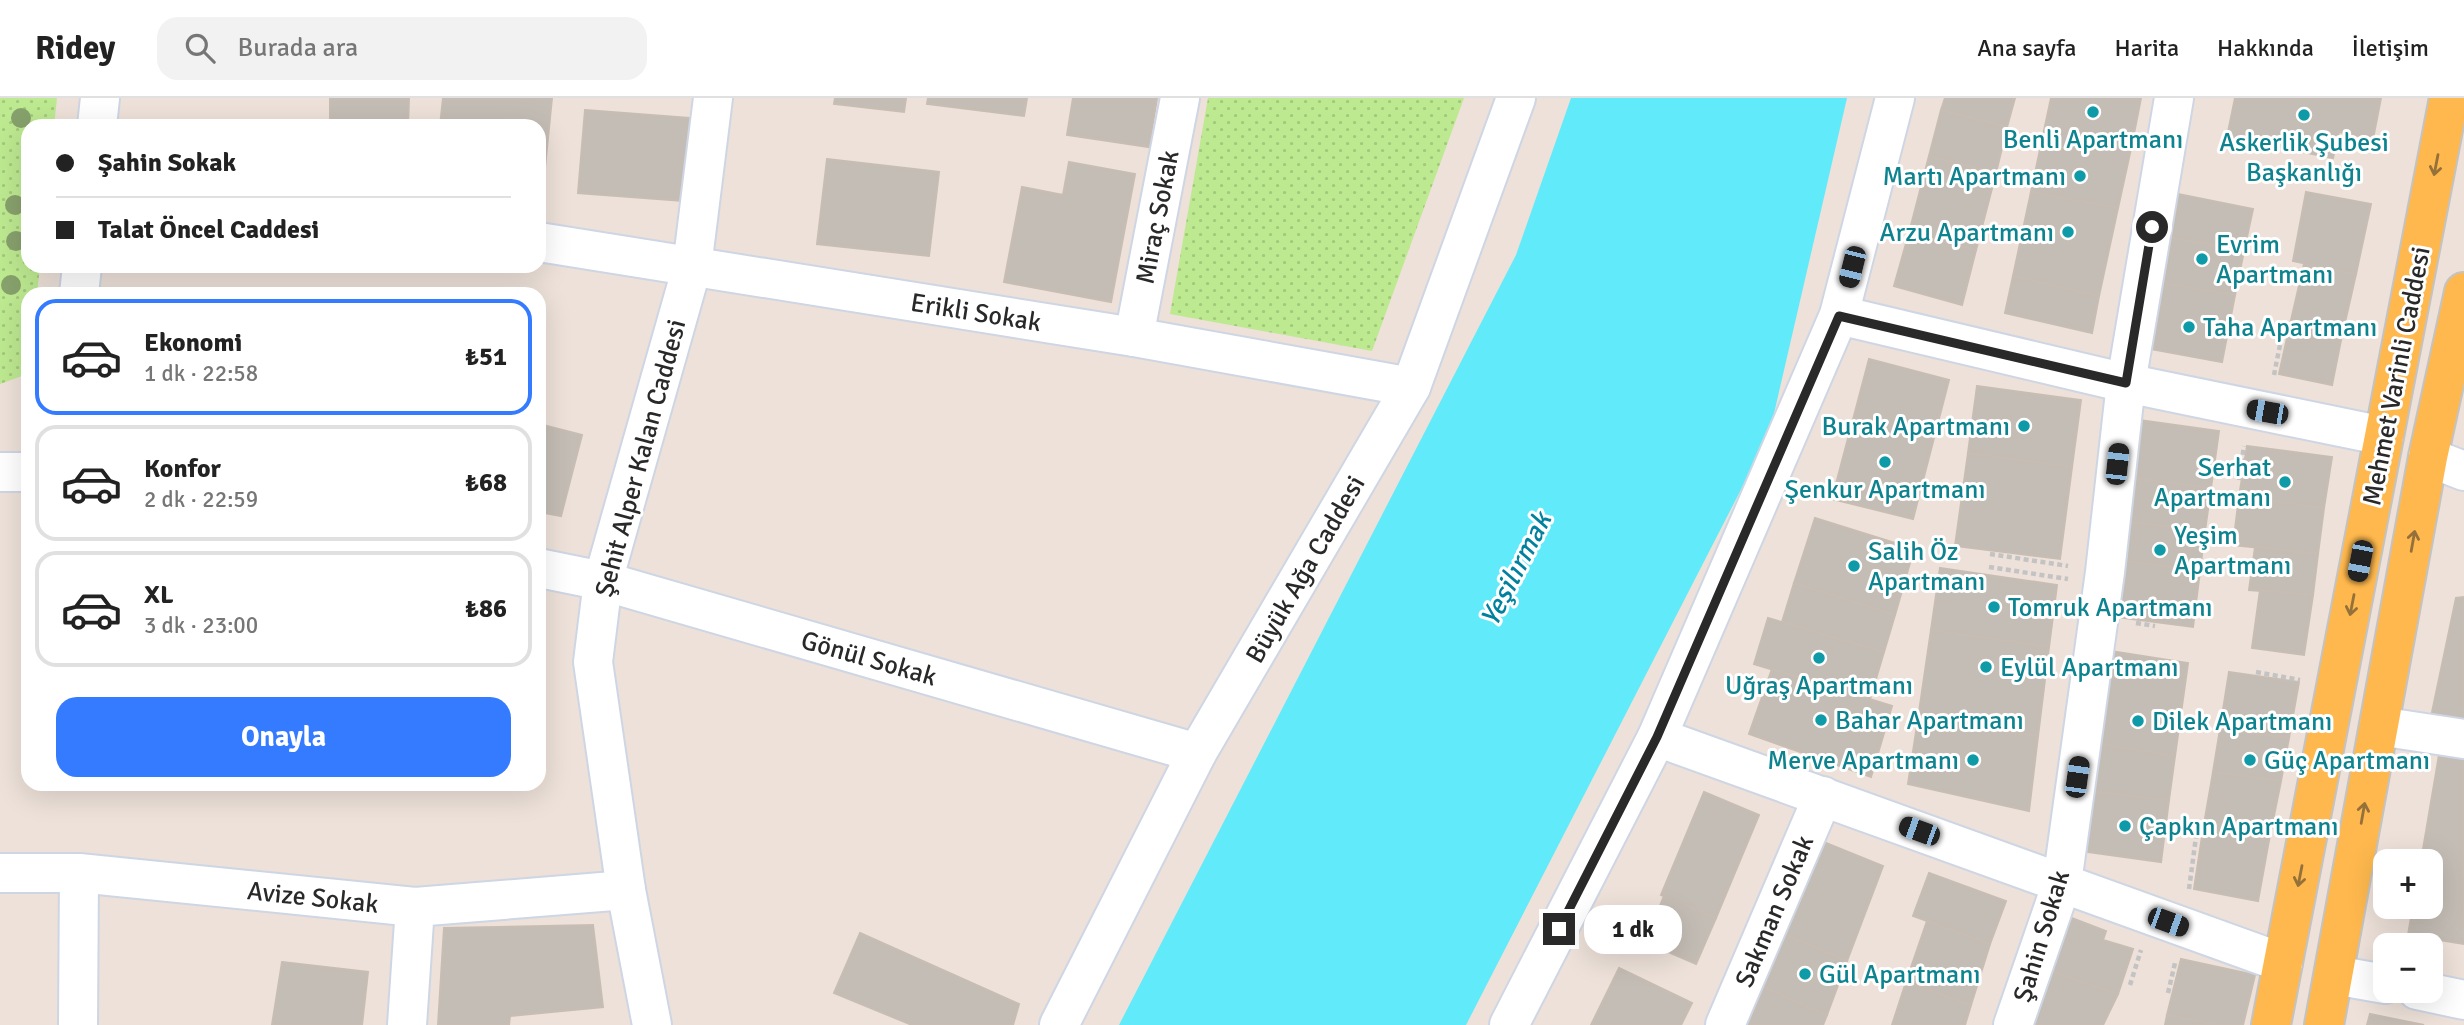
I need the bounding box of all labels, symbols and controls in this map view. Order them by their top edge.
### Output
search box [157,17,647,80]
text: Ridey [35,28,115,69]
icon: search [181,29,219,67]
text: Burada ara [237,32,358,64]
text: Ana sayfa [1977,33,2077,63]
text: Harita [2115,33,2179,63]
text: Hakkında [2217,33,2314,63]
text: İletişim [2352,33,2429,63]
marker: Benli Apartmanı [2085,104,2101,120]
marker: Askerlik Şubesi Başkanlığı [2296,107,2312,123]
place label: Benli Apartmanı [2003,124,2183,156]
place label: Askerlik Şubesi Başkanlığı [2219,127,2389,189]
text: Şahin Sokak [98,147,236,179]
street label: Miraç Sokak [1129,148,1187,287]
one-way arrow [2429,153,2443,176]
place label: Martı Apartmanı [1882,161,2066,193]
marker: Martı Apartmanı [2072,168,2088,184]
route start [2136,211,2168,243]
text: Talat Öncel Caddesi [98,214,319,246]
place label: Arzu Apartmanı [1880,217,2054,249]
marker: Arzu Apartmanı [2060,224,2076,240]
place label: Evrim Apartmanı [2216,229,2333,291]
car [1837,244,1868,290]
street label: Mehmet Varinli Caddesi [2356,244,2438,508]
marker: Evrim Apartmanı [2194,251,2210,267]
street label: Erikli Sokak [908,287,1044,339]
place label: Taha Apartmanı [2203,312,2377,344]
street label: Şehit Alper Kalan Caddesi [589,316,693,600]
marker: Taha Apartmanı [2181,319,2197,335]
icon: car [60,326,123,389]
text: Ekonomi [144,327,242,359]
text: ₺51 [465,341,507,373]
text: 1 dk · 22:58 [144,359,258,388]
car [2245,398,2290,426]
place label: Burak Apartmanı [1822,411,2010,443]
marker: Burak Apartmanı [2016,418,2032,434]
car [2105,442,2130,486]
icon: car [60,452,123,515]
place label: Serhat Apartmanı [2154,452,2271,514]
text: Konfor [144,453,221,485]
marker: Şenkur Apartmanı [1877,454,1893,470]
text: ₺68 [465,467,507,499]
street label: Büyük Ağa Caddesi [1239,470,1372,669]
place label: Şenkur Apartmanı [1785,474,1985,506]
marker: Serhat Apartmanı [2277,474,2293,490]
text: 2 dk · 22:59 [144,485,258,514]
water label: Yeşilırmak [1473,504,1560,632]
place label: Yeşim Apartmanı [2174,520,2291,582]
one-way arrow [2407,530,2420,553]
place label: Salih Öz Apartmanı [1868,536,1985,598]
car [2346,538,2375,584]
marker: Yeşim Apartmanı [2152,542,2168,558]
marker: Salih Öz Apartmanı [1846,558,1862,574]
icon: car [60,578,123,641]
text: XL [144,579,174,611]
place label: Tomruk Apartmanı [2008,592,2213,624]
text: ₺86 [465,593,507,625]
one-way arrow [2344,593,2358,616]
marker: Tomruk Apartmanı [1986,599,2002,615]
text: 3 dk · 23:00 [144,611,258,640]
street label: Gönül Sokak [797,624,940,694]
marker: Uğraş Apartmanı [1811,650,1827,666]
place label: Eylül Apartmanı [2000,652,2179,684]
marker: Eylül Apartmanı [1978,659,1994,675]
place label: Uğraş Apartmanı [1725,670,1913,702]
button: Onayla [56,697,511,777]
place label: Bahar Apartmanı [1835,705,2024,737]
place label: Dilek Apartmanı [2152,706,2332,738]
marker: Bahar Apartmanı [1813,712,1829,728]
marker: Dilek Apartmanı [2130,713,2146,729]
place label: Merve Apartmanı [1767,745,1959,777]
place label: Güç Apartmanı [2264,745,2430,777]
marker: Merve Apartmanı [1965,752,1981,768]
marker: Güç Apartmanı [2242,752,2258,768]
car [2064,755,2091,799]
one-way arrow [2357,802,2370,825]
place label: Çapkın Apartmanı [2139,811,2339,843]
car [1896,814,1943,848]
marker: Çapkın Apartmanı [2117,818,2133,834]
street label: Sakman Sokak [1729,831,1821,992]
map controls [2373,849,2443,1003]
button: + [2373,849,2443,919]
one-way arrow [2292,864,2306,887]
street label: Şahin Sokak [2007,867,2077,1006]
street label: Avize Sokak [246,875,380,921]
callout: 1 dk [1584,904,1682,954]
car [2145,905,2192,939]
route end [1543,913,1575,945]
text: 1 dk [1612,915,1654,944]
button: − [2373,933,2443,1003]
place label: Gül Apartmanı [1819,959,1981,991]
marker: Gül Apartmanı [1797,966,1813,982]

